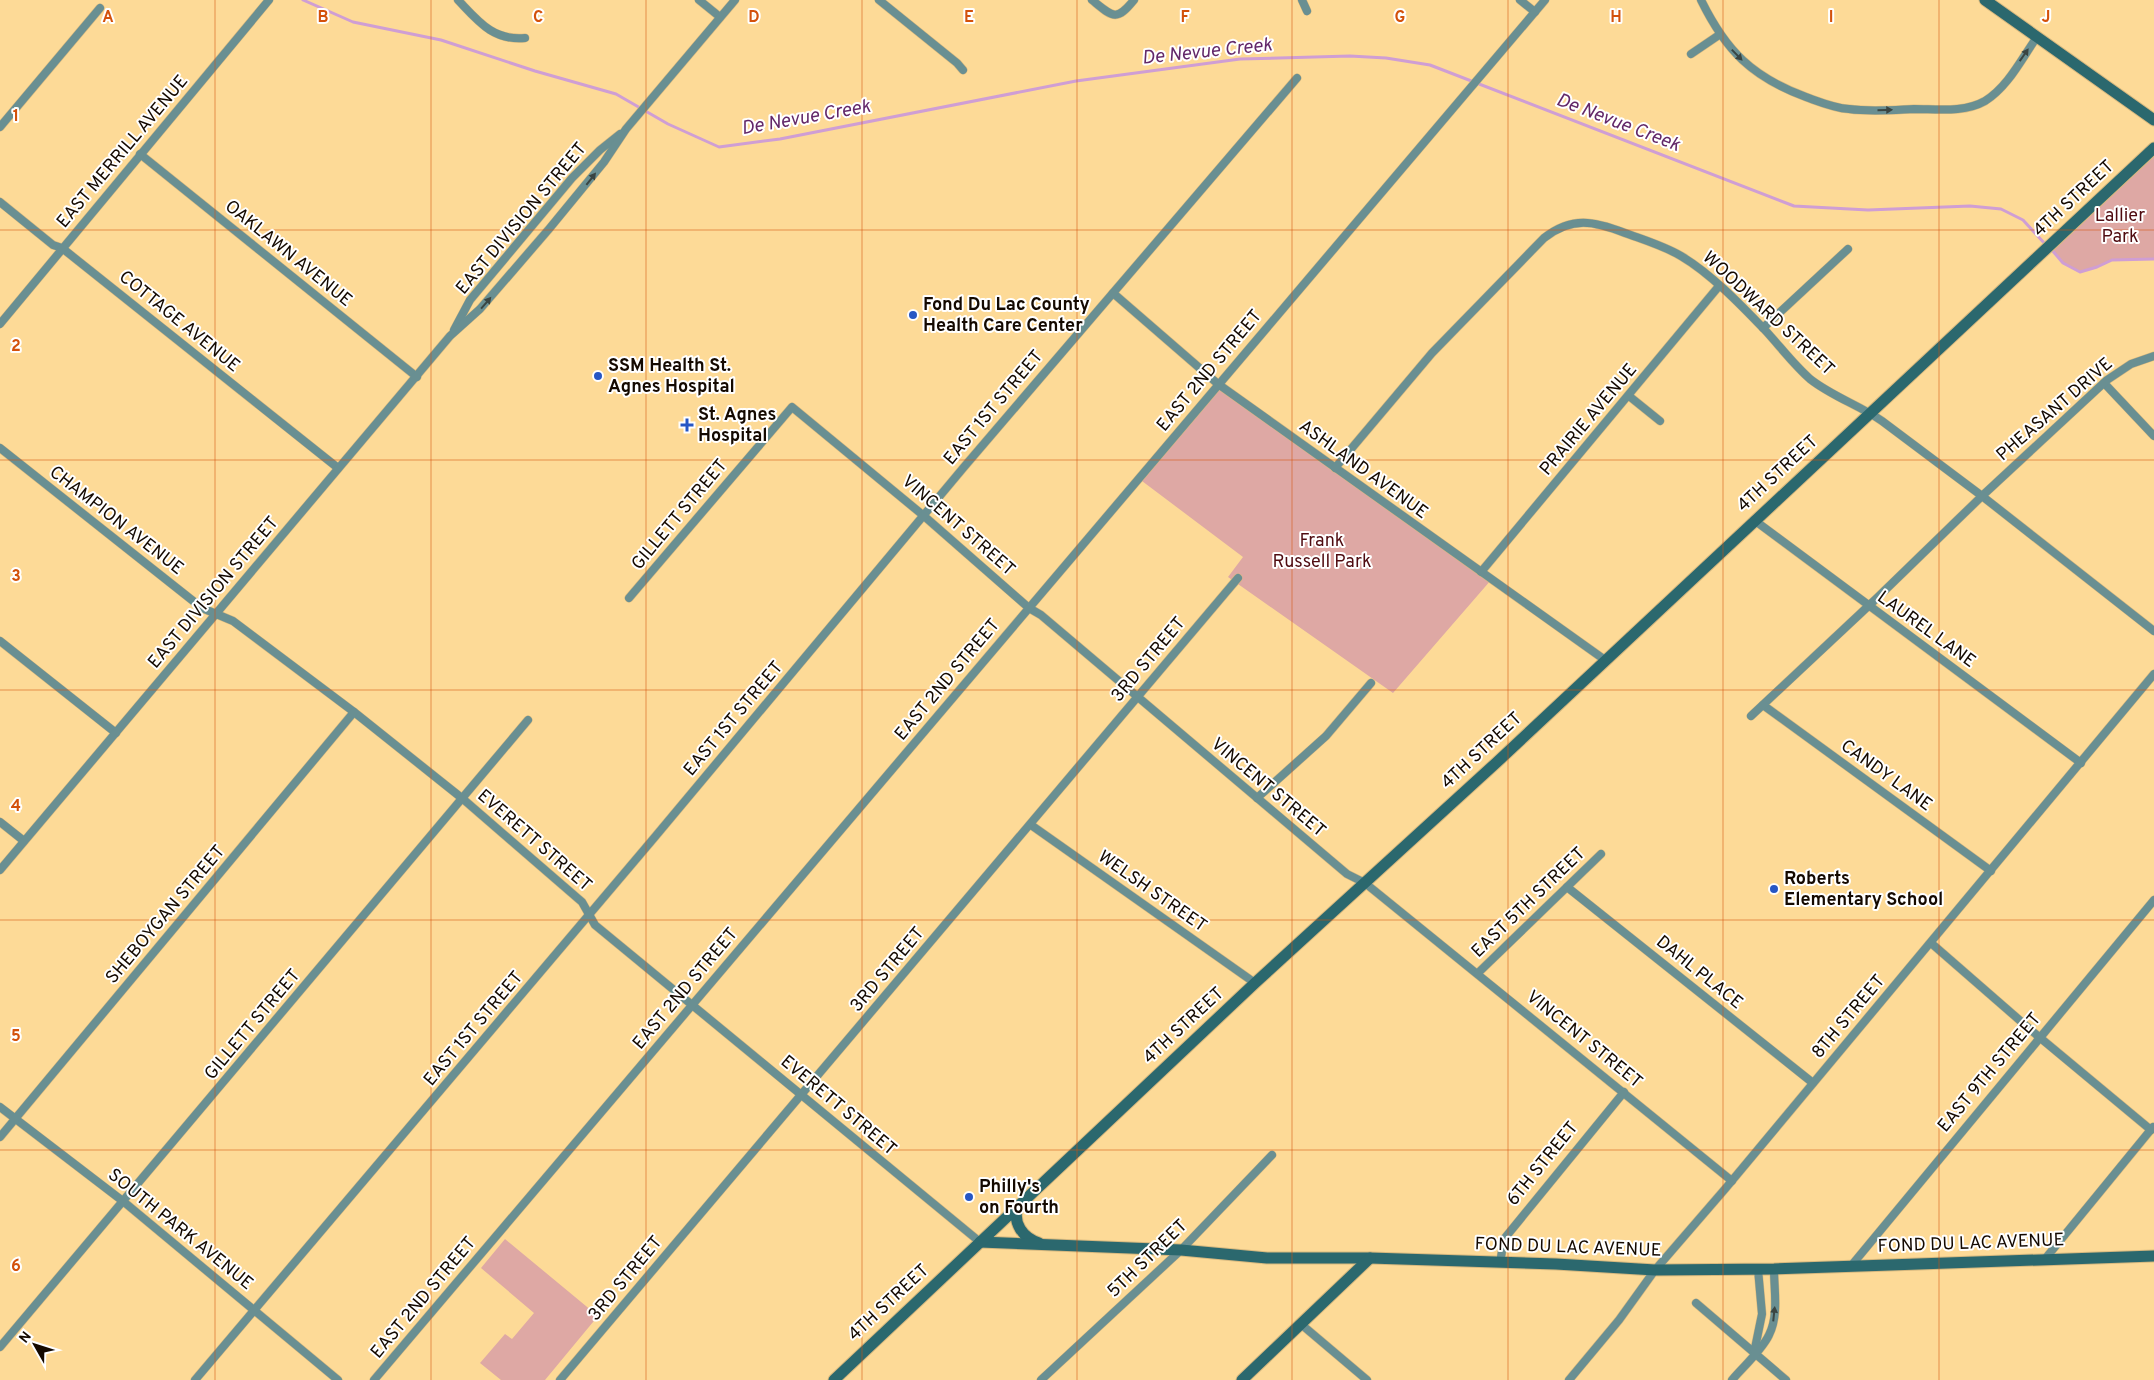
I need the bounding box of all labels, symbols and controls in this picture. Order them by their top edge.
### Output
text: A [102,8,114,28]
text: B [317,8,329,28]
text: C [533,8,543,28]
text: D [748,8,760,28]
text: E [964,8,974,28]
text: F [1180,8,1190,28]
text: G [1395,8,1405,28]
text: H [1610,8,1622,28]
text: I [1829,8,1833,28]
text: J [2042,8,2050,28]
water label: De Nevue Creek [1141,33,1274,71]
one-way arrow [2019,48,2029,62]
one-way arrow [1730,49,1742,61]
street label: EAST MERRILL AVENUE [52,71,194,233]
water label: De Nevue Creek [1553,88,1684,158]
water label: De Nevue Creek [740,95,873,141]
one-way arrow [1877,106,1893,114]
text: 1 [13,107,19,127]
street label: EAST DIVISION STREET [452,138,592,300]
street label: 4TH STREET [2029,156,2119,242]
one-way arrow [585,173,596,186]
street label: OAKLAWN AVENUE [220,195,356,313]
park label: Lallier Park [2095,205,2145,249]
street label: WOODWARD STREET [1697,247,1839,381]
street label: COTTAGE AVENUE [114,266,244,378]
place label: Fond Du Lac County Health Care Center [923,294,1090,338]
one-way arrow [480,296,491,309]
street label: EAST 2ND STREET [1152,305,1268,437]
marker: Fond Du Lac County Health Care Center [907,309,919,321]
text: 2 [11,337,21,357]
street label: EAST 1ST STREET [939,346,1049,470]
street label: PHEASANT DRIVE [1992,353,2118,467]
place label: SSM Health St. Agnes Hospital [608,355,735,399]
street label: PRAIRIE AVENUE [1535,359,1643,481]
marker: SSM Health St. Agnes Hospital [592,370,604,382]
place label: St. Agnes Hospital [698,404,776,448]
street label: ASHLAND AVENUE [1294,415,1432,525]
marker: St. Agnes Hospital [680,418,694,432]
street label: 4TH STREET [1733,431,1823,517]
street label: GILLETT STREET [627,455,733,575]
street label: CHAMPION AVENUE [44,461,188,581]
street label: VINCENT STREET [896,470,1020,582]
street label: EAST DIVISION STREET [144,512,284,674]
park label: Frank Russell Park [1272,530,1372,574]
text: 3 [11,567,21,587]
street label: LAUREL LANE [1872,586,1980,674]
street label: 3RD STREET [1107,613,1191,707]
street label: EAST 2ND STREET [890,614,1006,746]
street label: EAST 1ST STREET [679,657,789,781]
street label: 4TH STREET [1437,708,1527,794]
street label: VINCENT STREET [1206,733,1330,843]
street label: CANDY LANE [1836,735,1936,817]
street label: EVERETT STREET [472,785,596,897]
text: 4 [11,797,21,817]
street label: SHEBOYGAN STREET [101,841,231,989]
street label: EAST 5TH STREET [1467,843,1591,963]
street label: WELSH STREET [1093,846,1211,938]
place label: Roberts Elementary School [1784,868,1943,912]
marker: Roberts Elementary School [1768,883,1780,895]
street label: EAST 2ND STREET [628,923,744,1055]
street label: 3RD STREET [846,923,930,1017]
street label: DAHL PLACE [1651,931,1747,1015]
street label: GILLETT STREET [200,965,306,1085]
street label: EAST 1ST STREET [419,967,529,1091]
street label: 8TH STREET [1807,970,1891,1064]
street label: 4TH STREET [1139,983,1229,1069]
street label: VINCENT STREET [1521,986,1647,1094]
street label: EAST 9TH STREET [1933,1008,2047,1138]
text: 5 [11,1027,21,1047]
street label: EVERETT STREET [775,1051,901,1161]
street label: 6TH STREET [1502,1117,1584,1211]
street label: SOUTH PARK AVENUE [102,1164,258,1296]
place label: Philly's on Fourth [979,1176,1059,1220]
marker: Philly's on Fourth [963,1191,975,1203]
street label: 5TH STREET [1103,1215,1193,1303]
street label: FOND DU LAC AVENUE [1877,1229,2065,1259]
street label: EAST 2ND STREET [366,1232,482,1364]
street label: 3RD STREET [584,1232,668,1326]
street label: FOND DU LAC AVENUE [1474,1233,1662,1263]
text: 6 [11,1257,21,1277]
street label: 4TH STREET [844,1260,934,1346]
one-way arrow [1770,1306,1778,1322]
north arrow [10,1320,60,1370]
text: N [16,1329,36,1347]

